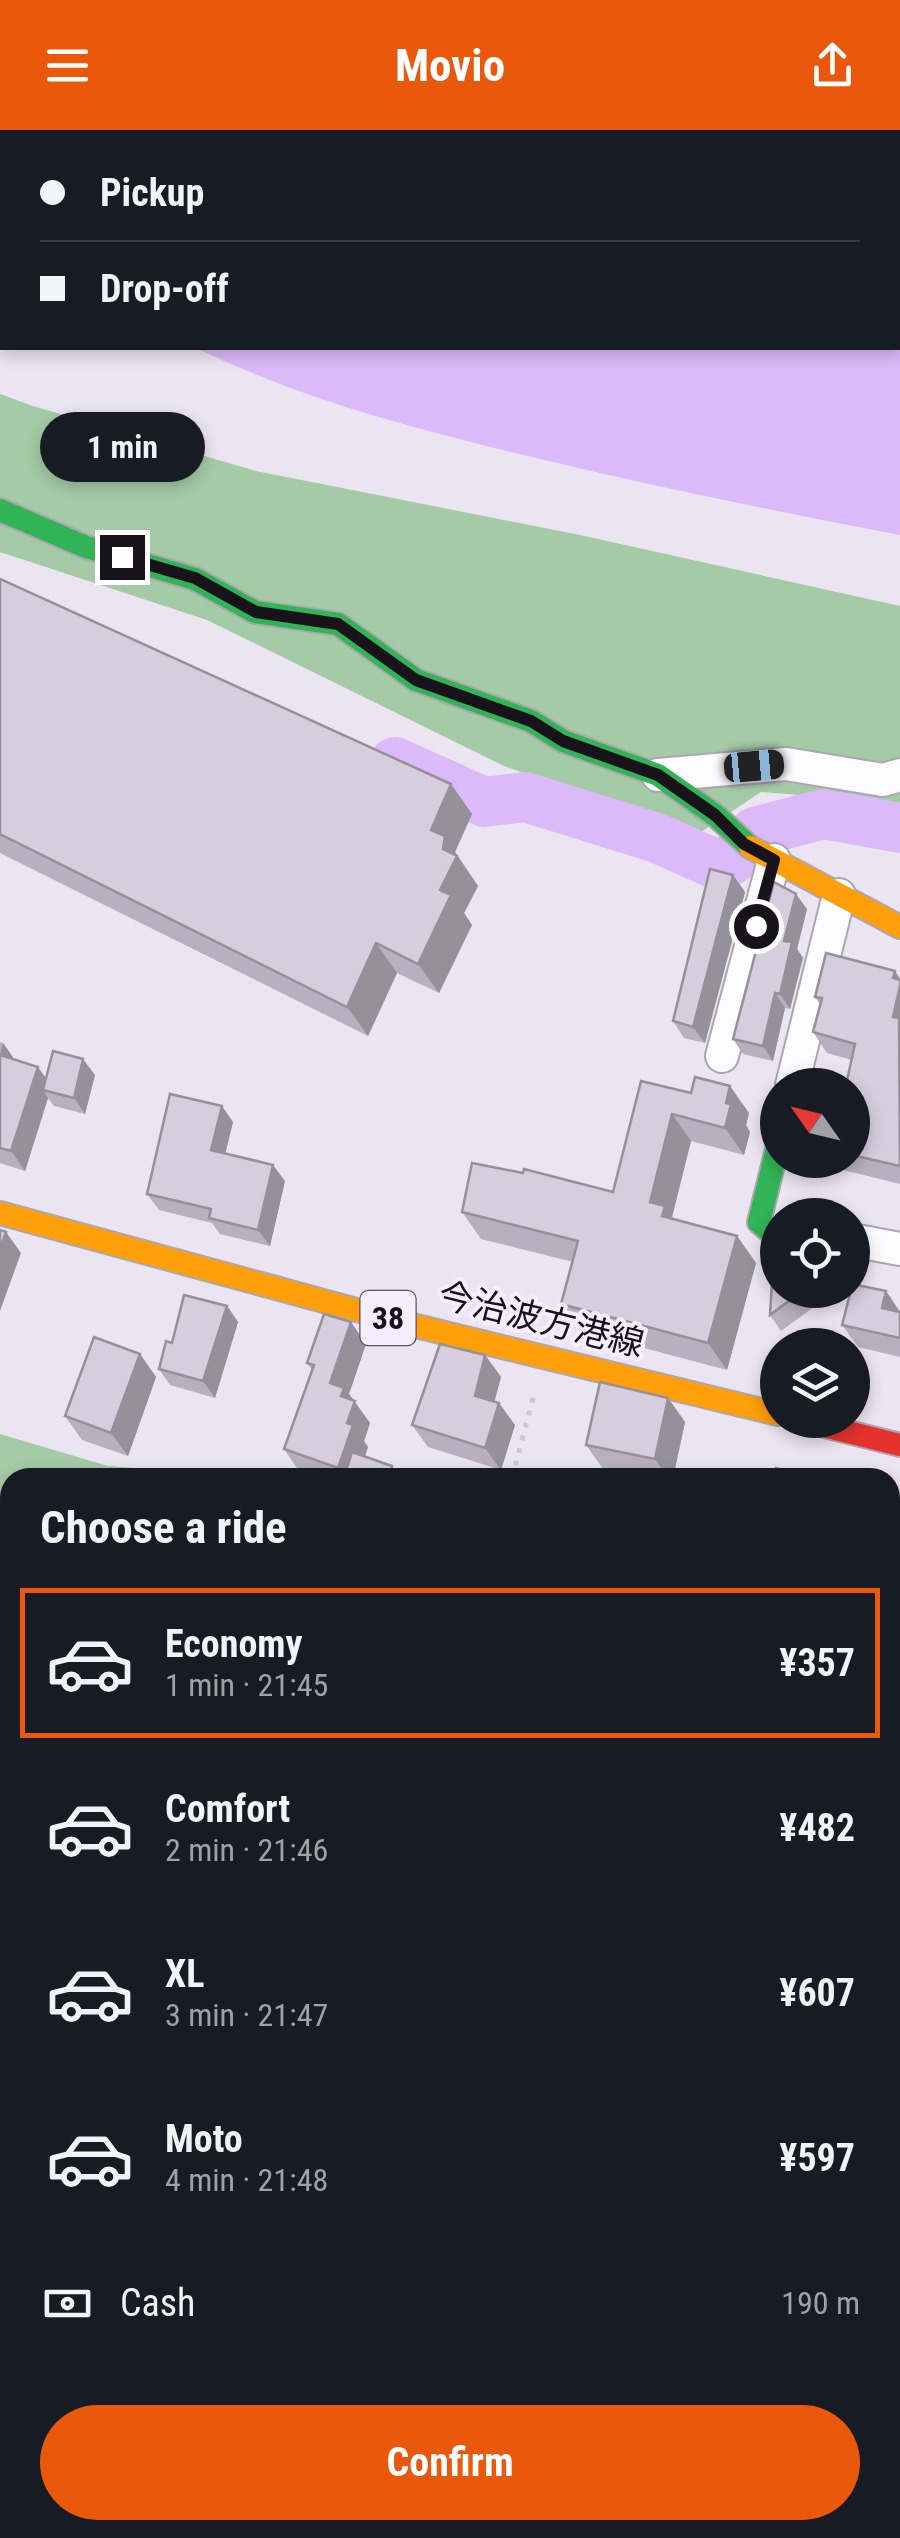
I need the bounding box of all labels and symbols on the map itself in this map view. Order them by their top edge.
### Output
callout: 1 min [39,412,204,482]
route end [100,535,145,580]
car [723,748,785,784]
route start [734,904,779,949]
north arrow [760,1068,870,1178]
street label: 今治波方港線 [434,1275,648,1365]
road number: 38 [360,1291,416,1345]

